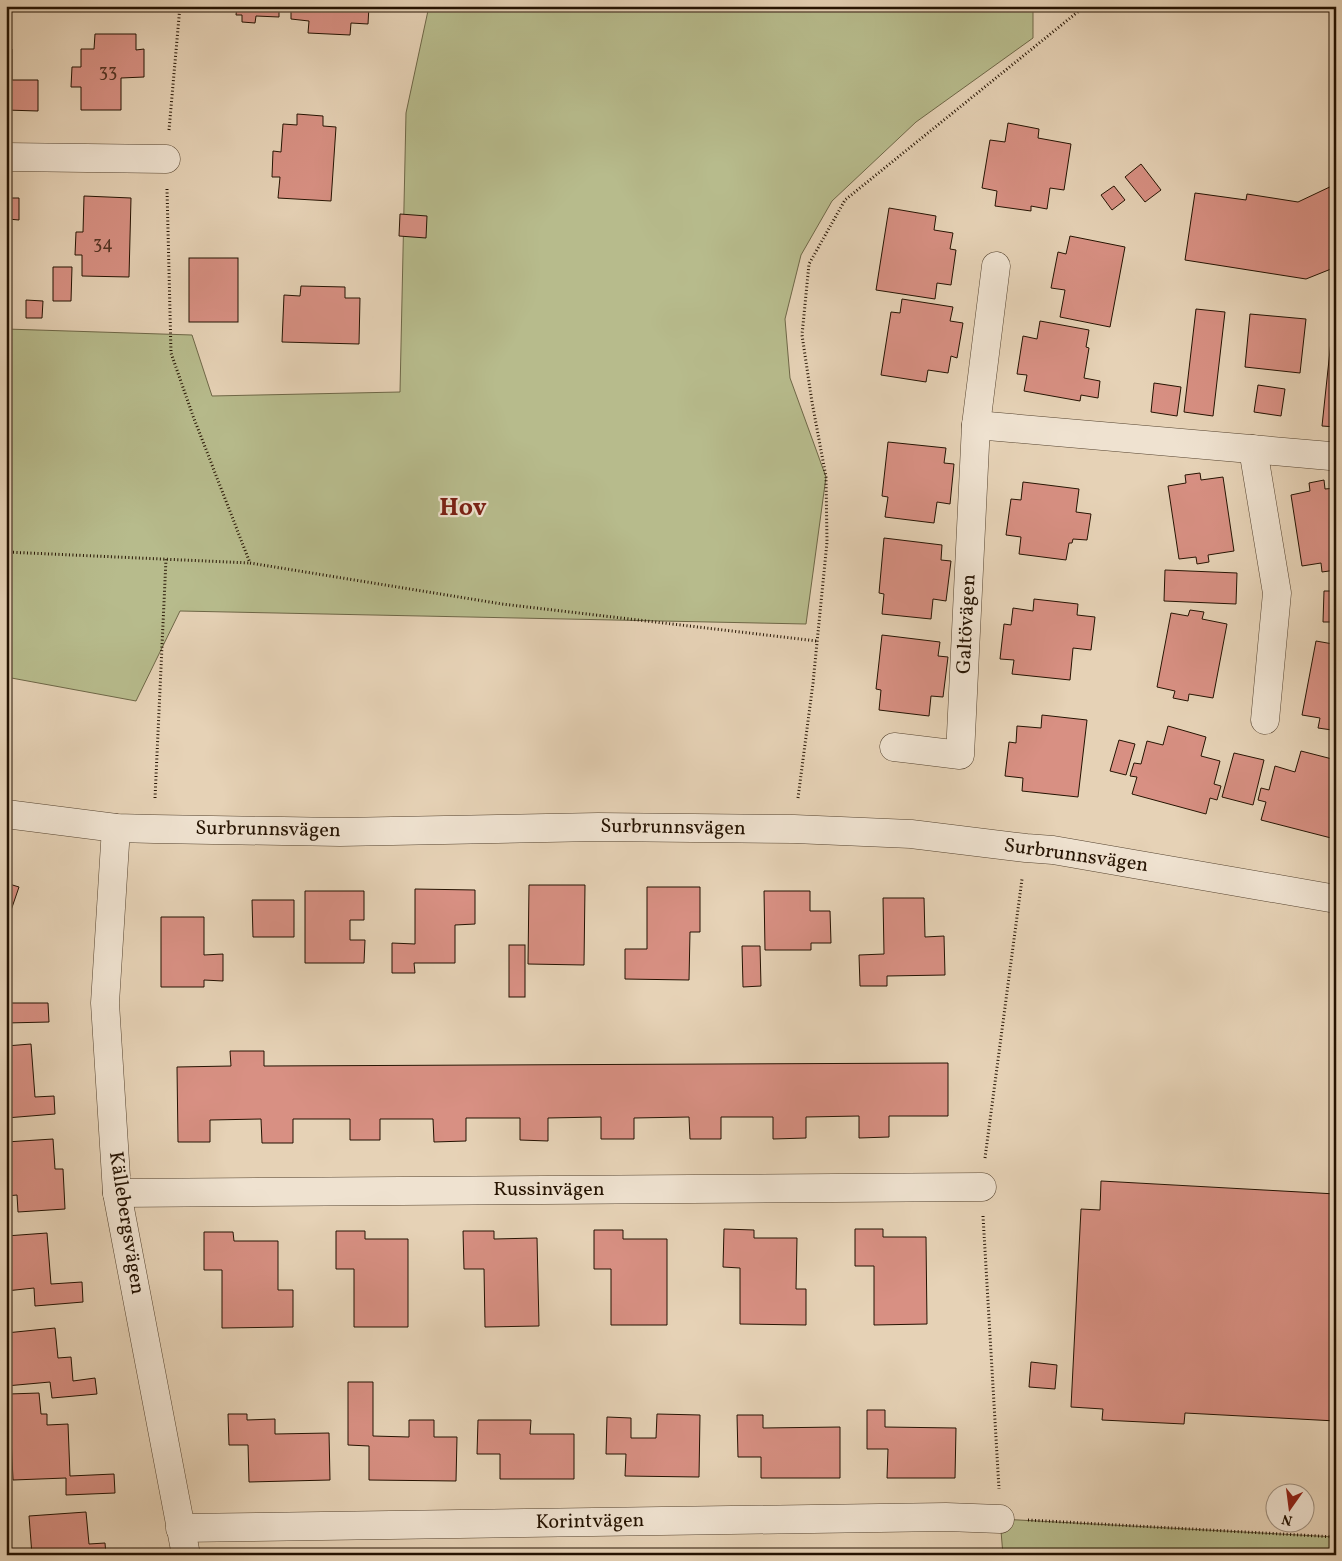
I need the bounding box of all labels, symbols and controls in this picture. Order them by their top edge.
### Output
house number: 33 [99,60,117,85]
house number: 34 [93,232,113,257]
district label: Hov [439,491,487,526]
street label: Galtövägen [950,573,984,675]
street label: Surbrunnsvägen [600,813,746,843]
street label: Surbrunnsvägen [195,815,341,845]
street label: Surbrunnsvägen [1002,832,1150,880]
street label: Källebergsvägen [101,1150,151,1297]
street label: Russinvägen [493,1176,605,1204]
north arrow [1264,1484,1314,1534]
street label: Korintvägen [535,1507,645,1537]
text: N [1280,1509,1294,1530]

